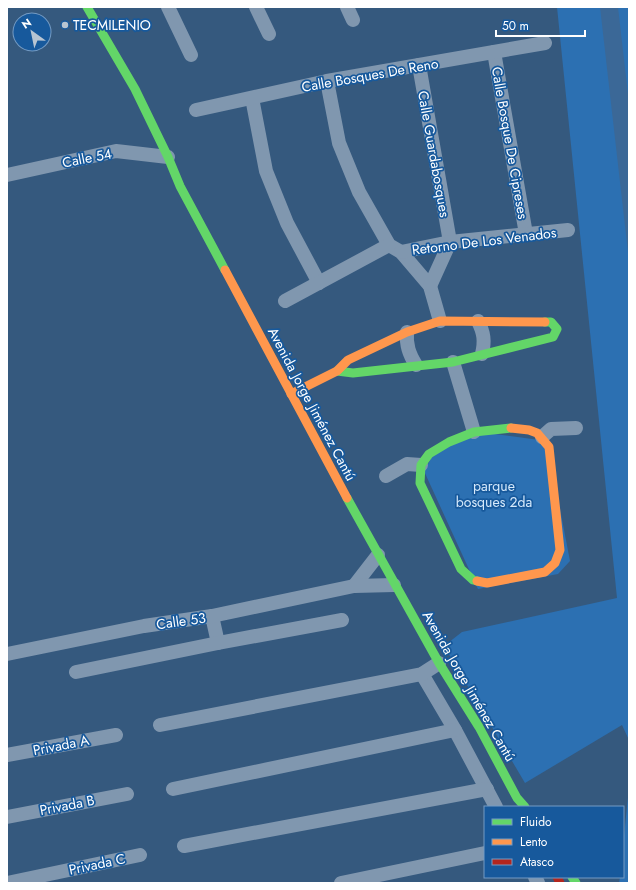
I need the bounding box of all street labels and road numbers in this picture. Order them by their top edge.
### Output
street label: Calle Bosques De Reno [300,53,440,97]
street label: Calle Bosque De Cipreses [487,65,533,221]
street label: Calle Guardabosques [413,89,455,219]
street label: Calle 54 [60,143,114,173]
street label: Retorno De Los Venados [411,222,558,260]
street label: Avenida Jorge Jiménez Cantú [263,324,361,484]
street label: Avenida Jorge Jiménez Cantú [418,607,520,765]
street label: Calle 53 [155,608,207,634]
street label: Privada A [31,730,92,760]
street label: Privada B [38,790,96,820]
street label: Privada C [67,848,127,880]

